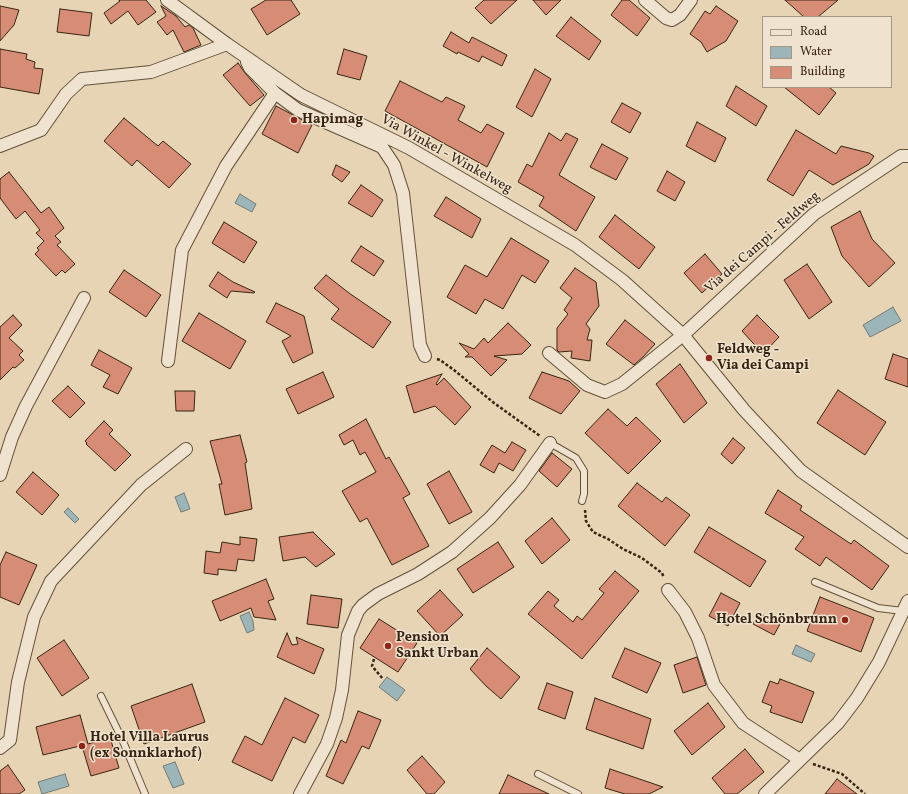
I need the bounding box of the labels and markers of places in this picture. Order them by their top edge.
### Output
place label: Hapimag [302,112,363,128]
marker: Hapimag [289,115,299,125]
place label: Feldweg - Via dei Campi [717,342,809,374]
marker: Feldweg - Via dei Campi [704,353,714,363]
place label: Hotel Schönbrunn [716,612,837,628]
marker: Hotel Schönbrunn [840,615,850,625]
place label: Pension Sankt Urban [396,630,479,662]
marker: Pension Sankt Urban [383,641,393,651]
place label: Hotel Villa Laurus (ex Sonnklarhof) [90,730,209,762]
marker: Hotel Villa Laurus (ex Sonnklarhof) [77,741,87,751]

